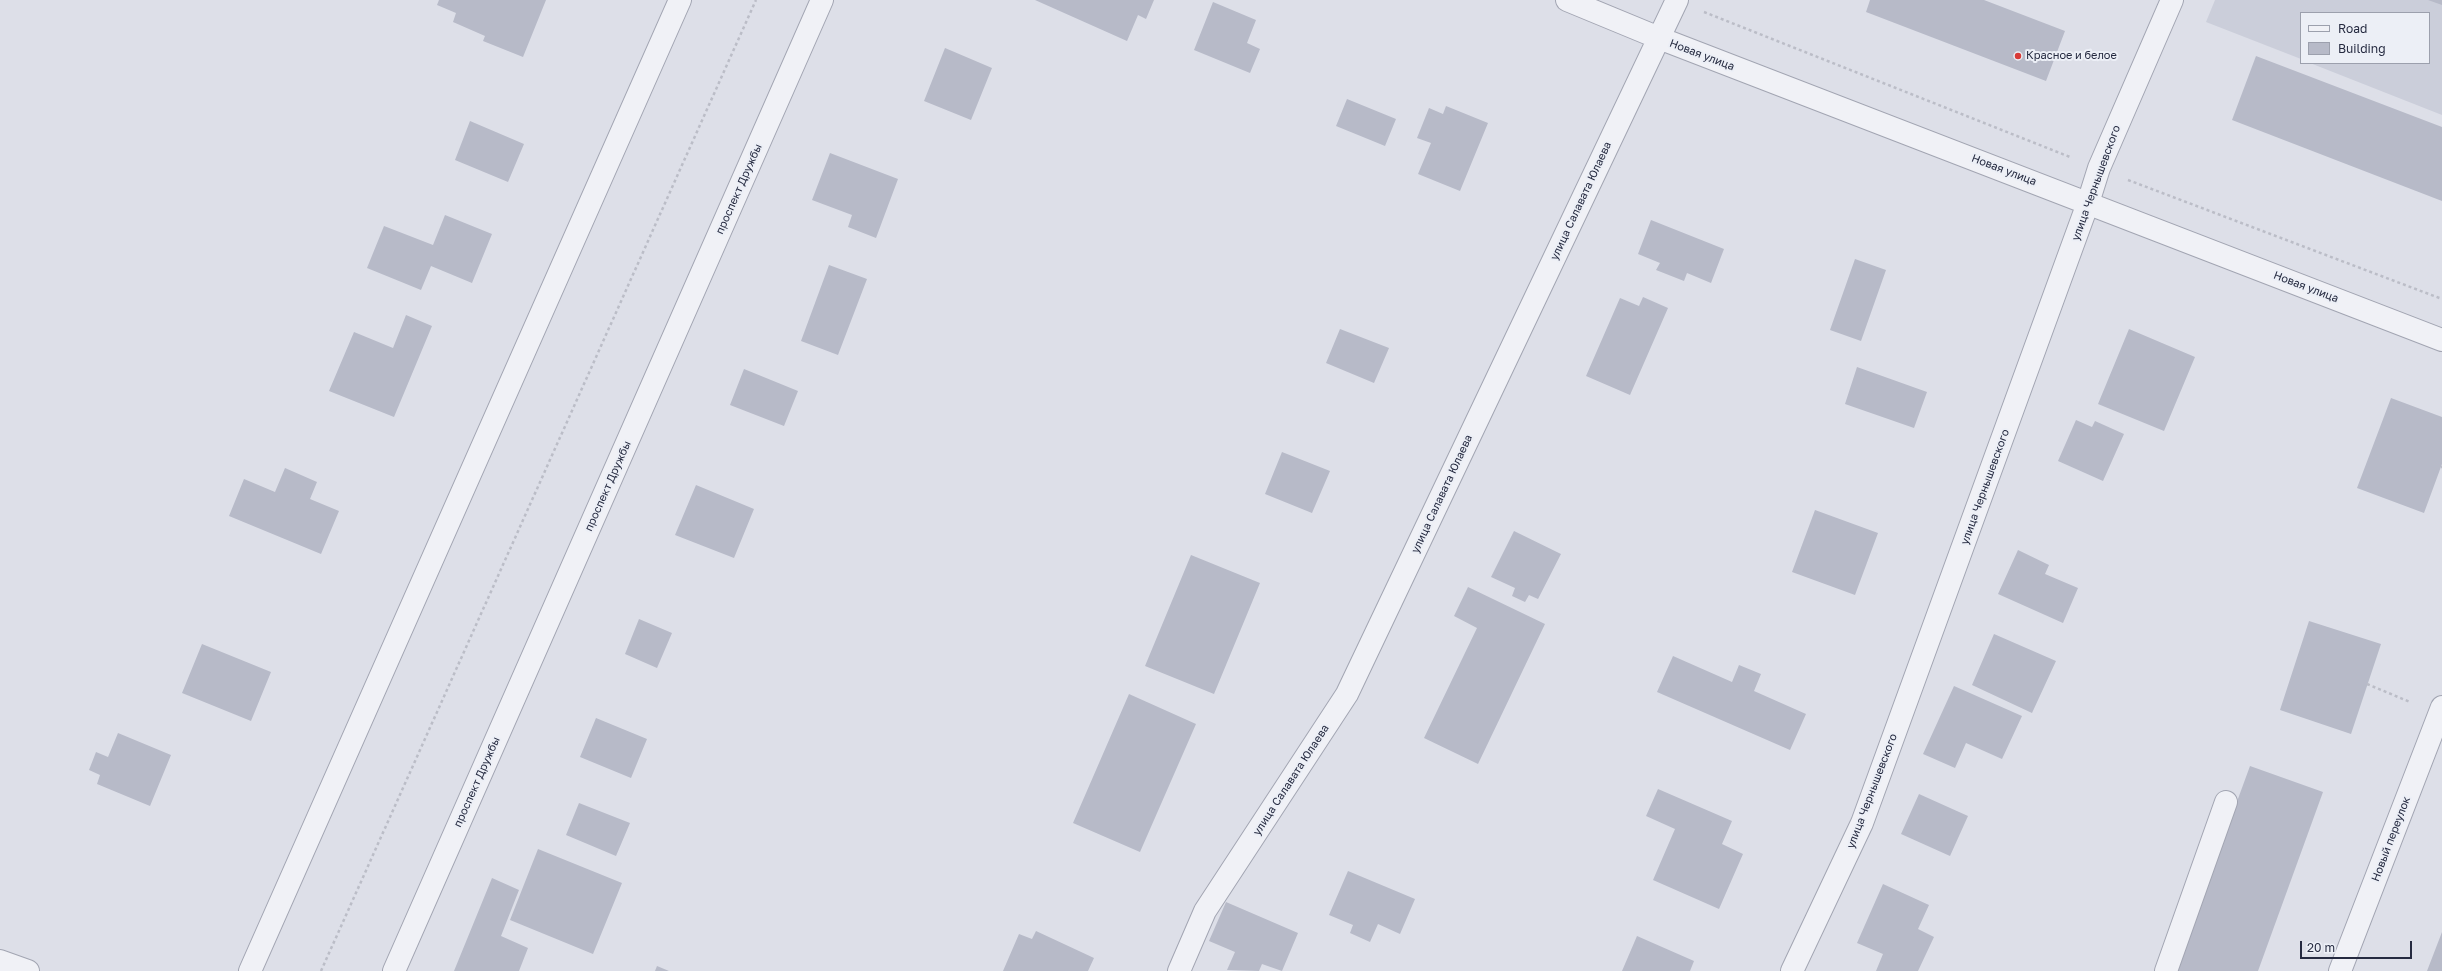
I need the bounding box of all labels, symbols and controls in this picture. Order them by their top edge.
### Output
legend [2300,12,2430,64]
text: Road [2338,21,2367,36]
street label: Новая улица [1668,37,1736,73]
text: Building [2338,41,2386,56]
place label: Красное и белое [2026,49,2117,63]
marker: Красное и белое [2013,51,2023,61]
street label: улица Чернышевского [2069,123,2123,243]
street label: улица Салавата Юлаева [1548,140,1614,262]
street label: проспект Дружбы [713,142,765,236]
street label: Новая улица [1970,152,2038,188]
street label: Новая улица [2272,269,2340,305]
street label: улица Чернышевского [1958,427,2012,547]
street label: улица Салавата Юлаева [1409,433,1475,555]
street label: проспект Дружбы [582,439,634,533]
street label: улица Салавата Юлаева [1250,722,1332,838]
street label: улица Чернышевского [1844,732,1900,850]
street label: проспект Дружбы [451,735,503,829]
street label: Новый переулок [2369,795,2413,883]
scale bar [2302,933,2414,959]
text: 20 m [2307,940,2335,955]

